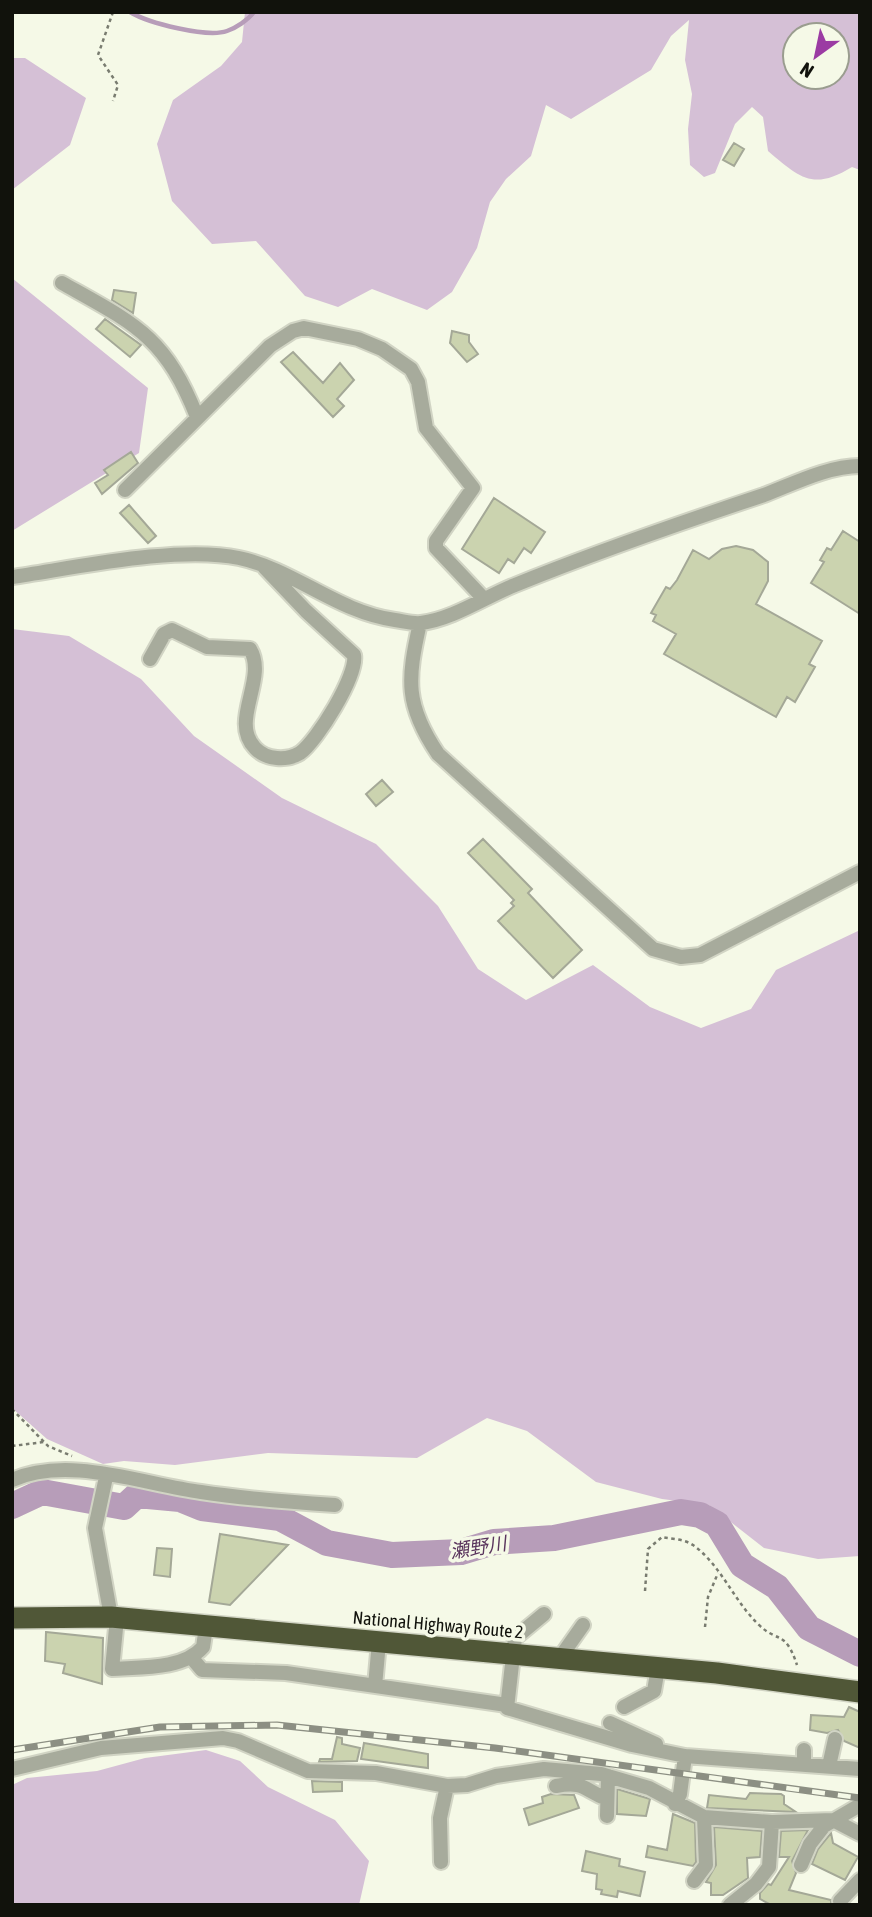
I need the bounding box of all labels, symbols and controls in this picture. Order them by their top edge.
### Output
north arrow [781,21,851,91]
text: N [796,58,817,83]
water label: 瀬野川 [448,1531,510,1562]
street label: National Highway Route 2 [352,1607,524,1642]

